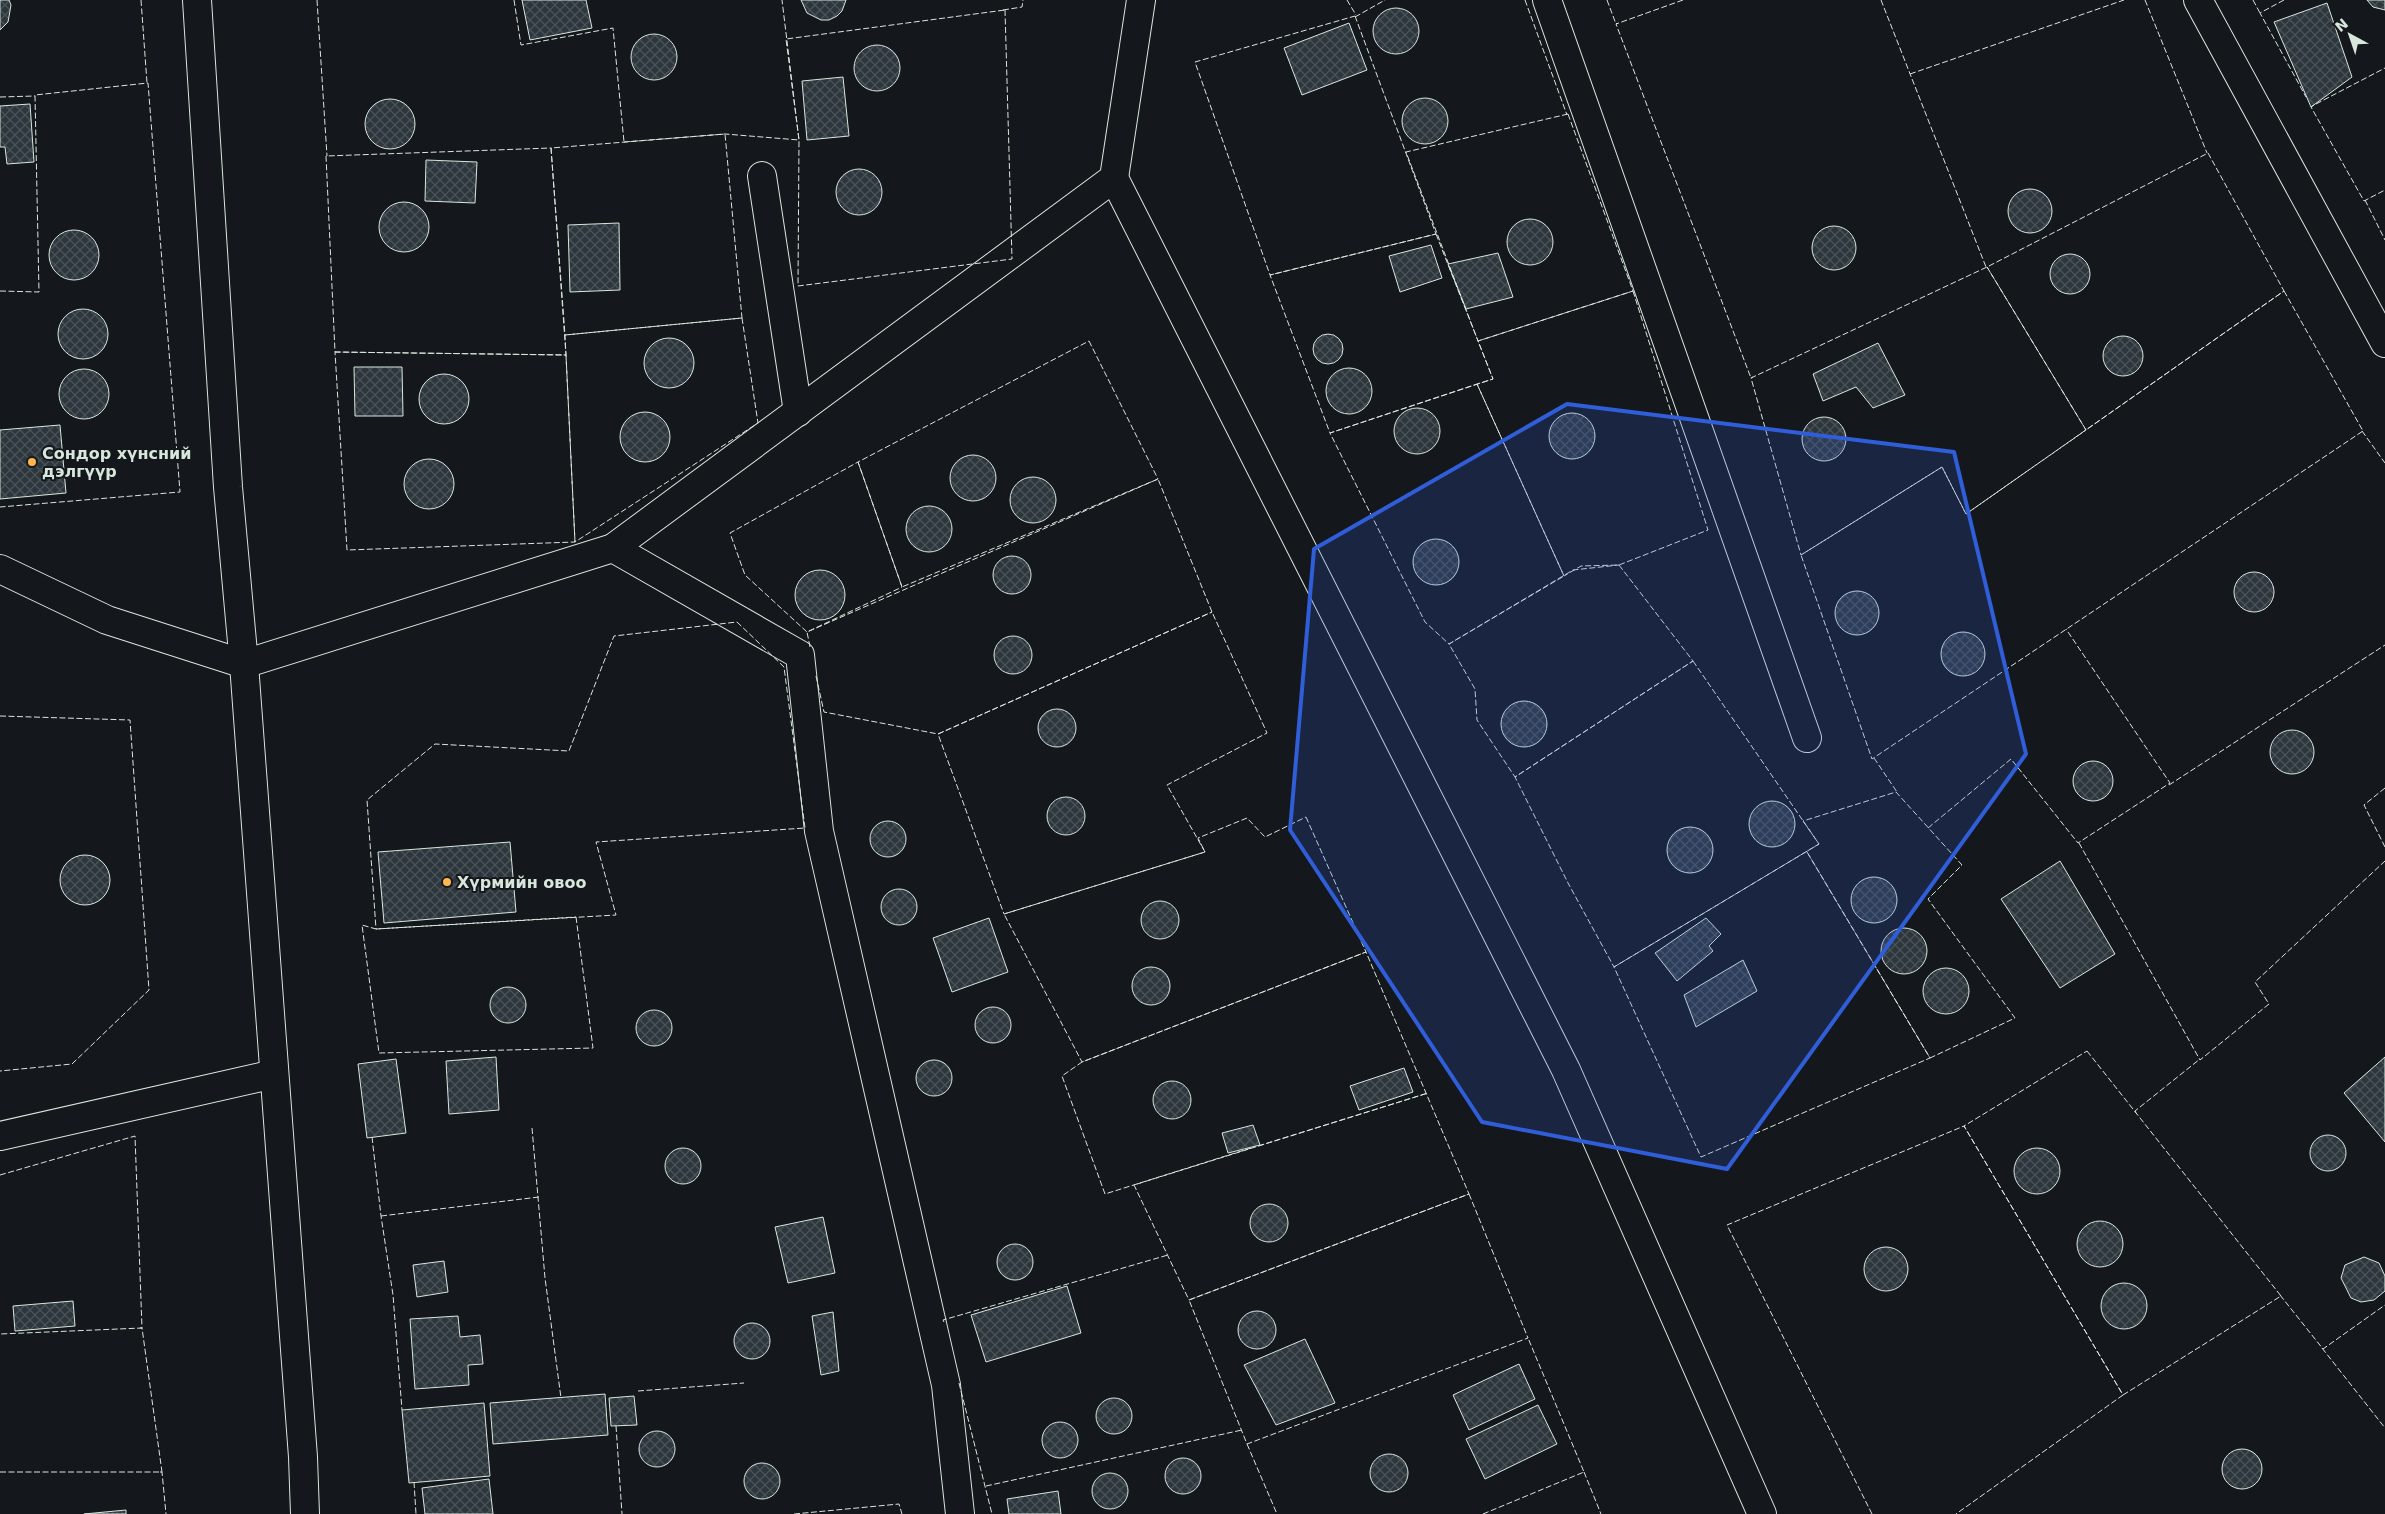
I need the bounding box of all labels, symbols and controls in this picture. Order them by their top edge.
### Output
north arrow [2325,10,2375,60]
text: N [2332,15,2351,35]
place label: Сондор хүнсний дэлгүүр [42,444,192,481]
marker: Сондор хүнсний дэлгүүр [26,456,38,468]
place label: Хүрмийн овоо [457,873,586,892]
marker: Хүрмийн овоо [441,876,453,888]

